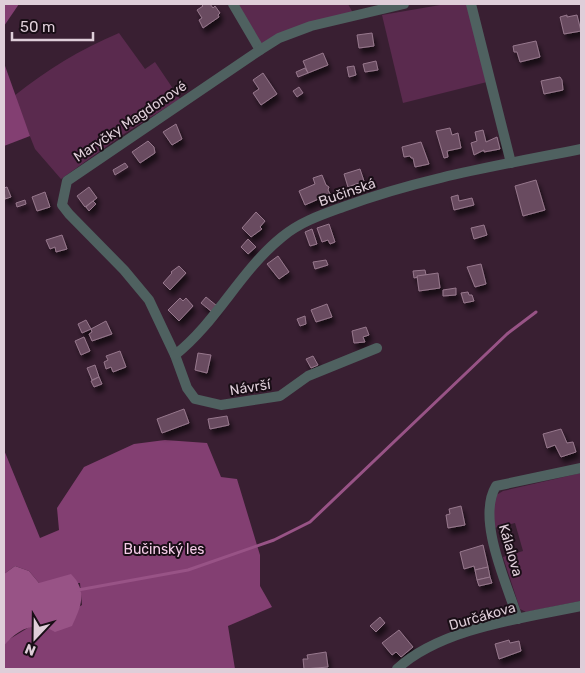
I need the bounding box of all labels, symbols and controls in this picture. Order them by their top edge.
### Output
scale bar [12,10,94,42]
text: 50 m [20,18,55,36]
street label: Maryčky Magdonové [71,77,190,166]
street label: Bučinská [316,175,378,210]
street label: Návrší [229,376,272,399]
street label: Kálalova [495,522,526,578]
park label: Bučinský les [124,541,204,558]
street label: Durčákova [447,599,517,634]
north arrow [10,613,60,663]
text: N [22,640,38,659]

